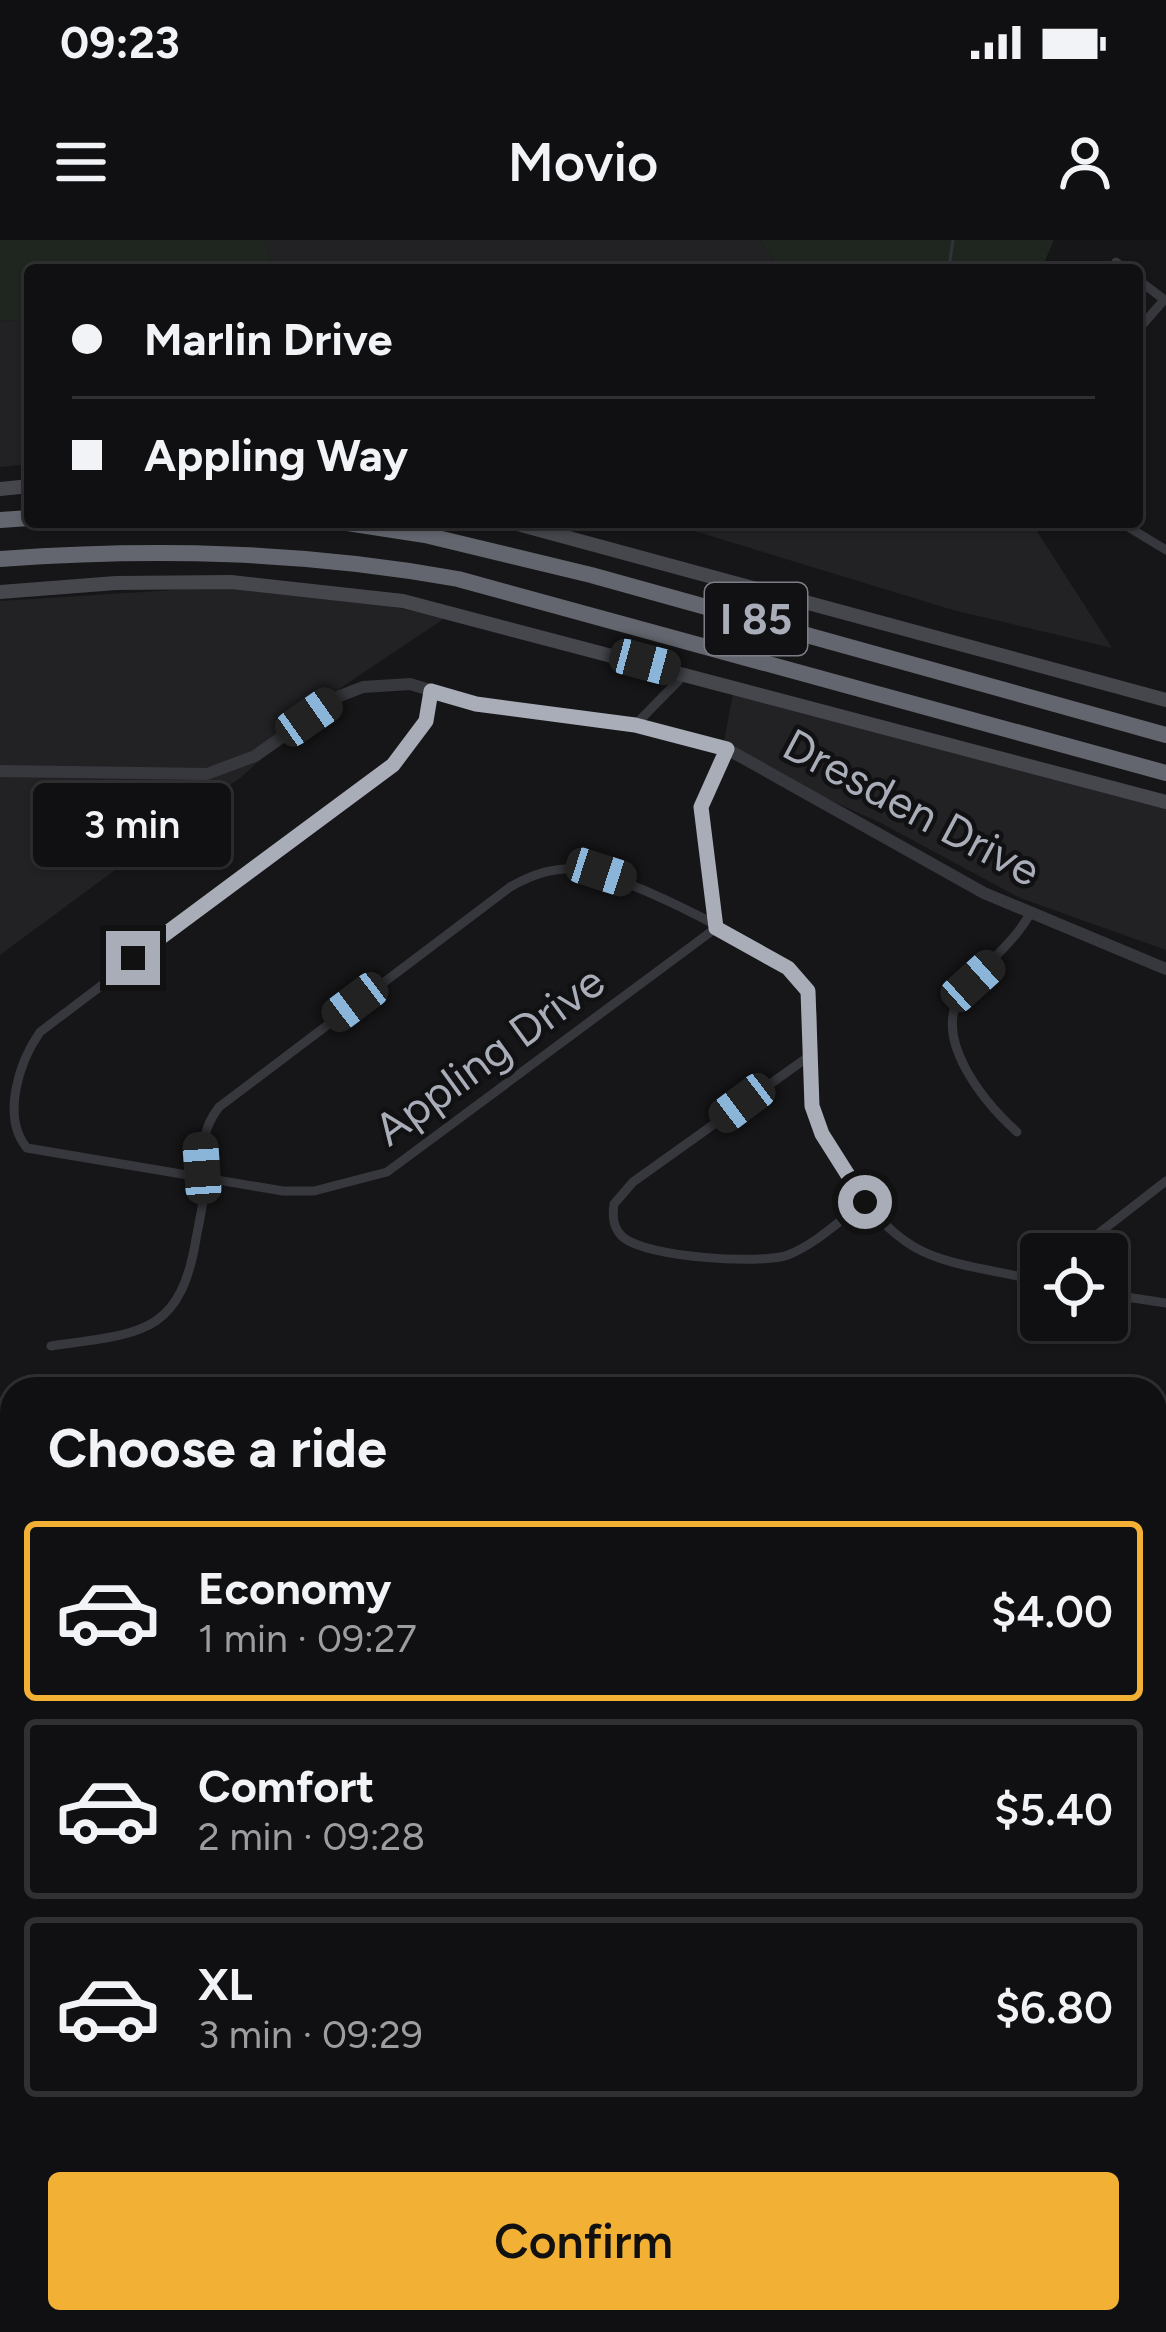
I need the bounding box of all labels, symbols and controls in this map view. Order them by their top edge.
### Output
text: 09:23 [60,15,180,69]
icon: menu [48,129,114,195]
icon: person [1052,129,1118,195]
text: Movio [508,130,658,195]
text: Marlin Drive [144,312,392,366]
text: Appling Way [144,428,408,482]
road number: I 85 [705,583,807,655]
car [606,635,684,689]
car [269,682,349,752]
street label: Dresden Drive [774,717,1050,897]
callout: 3 min [34,784,232,868]
text: 3 min [84,801,180,848]
car [561,844,641,900]
route end [106,931,160,985]
car [934,944,1012,1018]
street label: Appling Drive [364,954,614,1156]
car [315,966,395,1038]
car [702,1067,782,1139]
car [182,1131,222,1205]
route start [838,1175,892,1229]
map controls [1020,1233,1128,1341]
button: locate [1020,1233,1128,1341]
text: Choose a ride [48,1416,387,1481]
icon: car [54,1557,162,1665]
text: Economy [198,1561,391,1615]
text: $4.00 [991,1584,1113,1638]
text: 1 min · 09:27 [198,1615,417,1662]
icon: car [54,1755,162,1863]
text: Comfort [198,1759,374,1813]
text: $5.40 [994,1782,1113,1836]
text: 2 min · 09:28 [198,1813,425,1860]
icon: car [54,1953,162,2061]
text: XL [198,1957,253,2011]
text: $6.80 [995,1980,1113,2034]
text: 3 min · 09:29 [198,2011,423,2058]
button: Confirm [48,2172,1119,2310]

